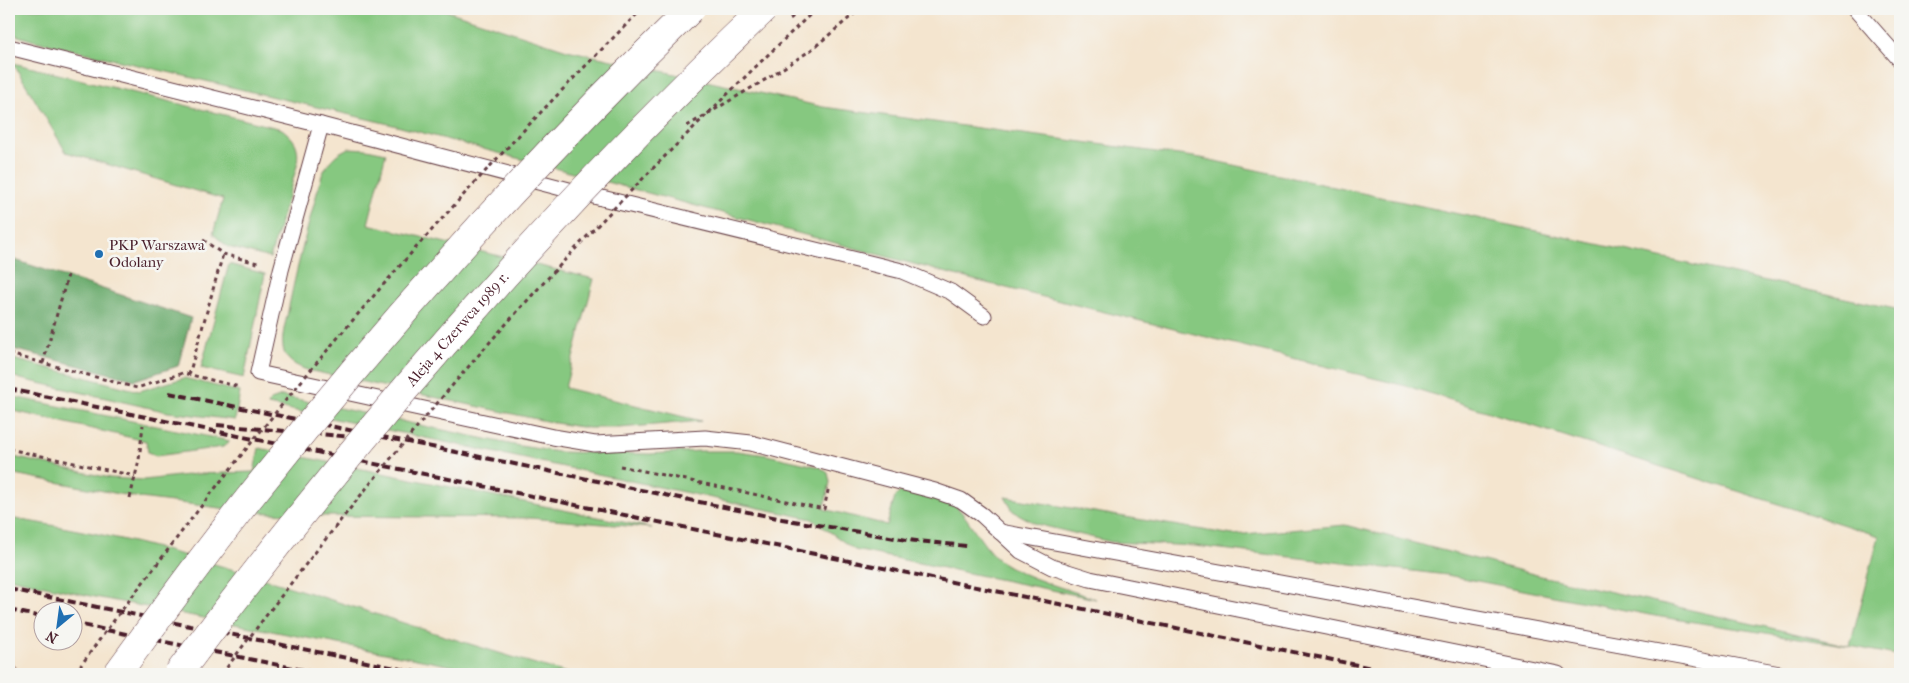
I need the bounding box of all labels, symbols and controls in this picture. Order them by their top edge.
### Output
place label: PKP Warszawa Odolany [109,236,206,271]
marker: PKP Warszawa Odolany [93,248,105,260]
street label: Aleja 4 Czerwca 1989 r. [402,268,512,391]
north arrow [32,600,82,650]
text: N [43,627,61,647]

